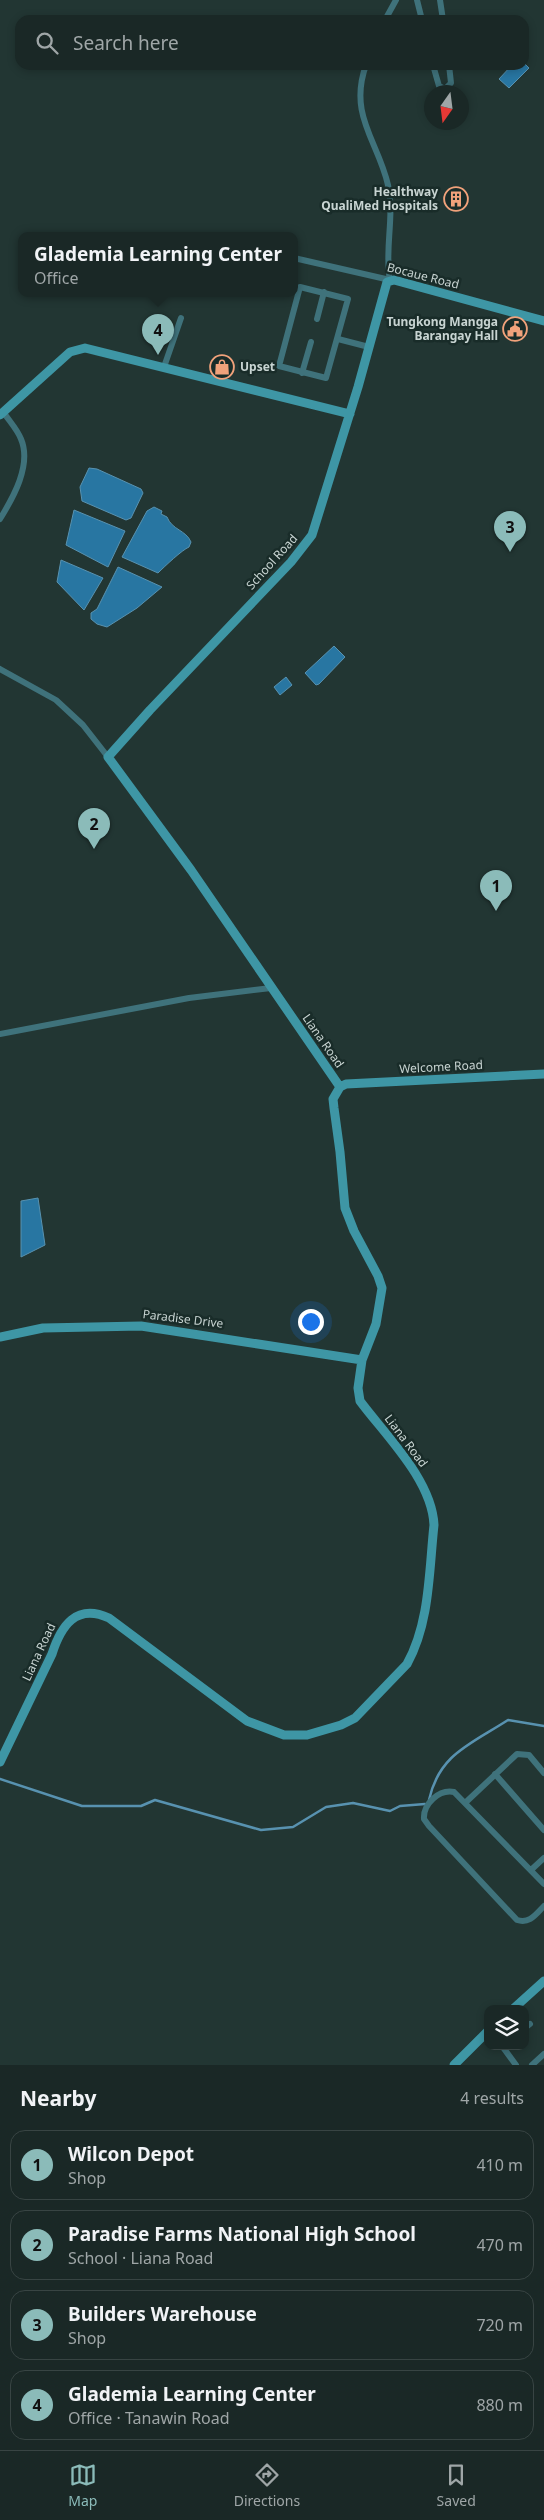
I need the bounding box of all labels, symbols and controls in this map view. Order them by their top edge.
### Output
search box [15,15,529,70]
icon: search [33,29,61,57]
text: Search here [73,30,179,56]
north arrow [424,85,469,130]
place label: Healthway QualiMed Hospitals [321,183,438,214]
building icon: Healthway QualiMed Hospitals [443,186,469,212]
popup [18,232,298,297]
text: Glademia Learning Center [34,241,282,267]
street label: Bocaue Road [385,258,461,293]
text: Office [34,267,78,289]
place label: Tungkong Mangga Barangay Hall [386,313,498,344]
pin: 4 [142,314,174,355]
public building icon: Tungkong Mangga Barangay Hall [502,316,528,342]
shop icon: Upset [209,354,235,380]
place label: Upset [240,358,275,375]
pin: 3 [494,511,526,552]
street label: School Road [242,530,301,593]
pin: 2 [78,808,110,849]
pin: 1 [480,870,512,911]
street label: Liana Road [299,1010,348,1071]
street label: Welcome Road [399,1056,483,1077]
street label: Paradise Drive [142,1305,225,1332]
your location [298,1309,324,1335]
street label: Liana Road [381,1411,432,1471]
street label: Liana Road [18,1620,59,1684]
map controls [484,2005,529,2050]
button: layers [484,2005,529,2050]
text: Nearby [20,2084,96,2112]
text: 4 results [460,2087,524,2109]
text: Wilcon Depot [68,2141,194,2167]
text: 1 [32,2154,42,2176]
text: 410 m [476,2154,523,2176]
text: Shop [68,2167,106,2189]
text: Paradise Farms National High School [68,2221,416,2247]
text: 2 [32,2234,42,2256]
text: 470 m [476,2234,523,2256]
text: School · Liana Road [68,2247,213,2269]
text: Builders Warehouse [68,2301,257,2327]
text: 3 [32,2314,42,2336]
text: 720 m [476,2314,523,2336]
text: Shop [68,2327,106,2349]
text: Glademia Learning Center [68,2381,316,2407]
text: 4 [32,2394,42,2416]
text: 880 m [476,2394,523,2416]
text: Office · Tanawin Road [68,2407,230,2429]
tab: Map [68,2461,97,2510]
tab: Directions [234,2461,300,2510]
tab: Saved [437,2461,476,2510]

